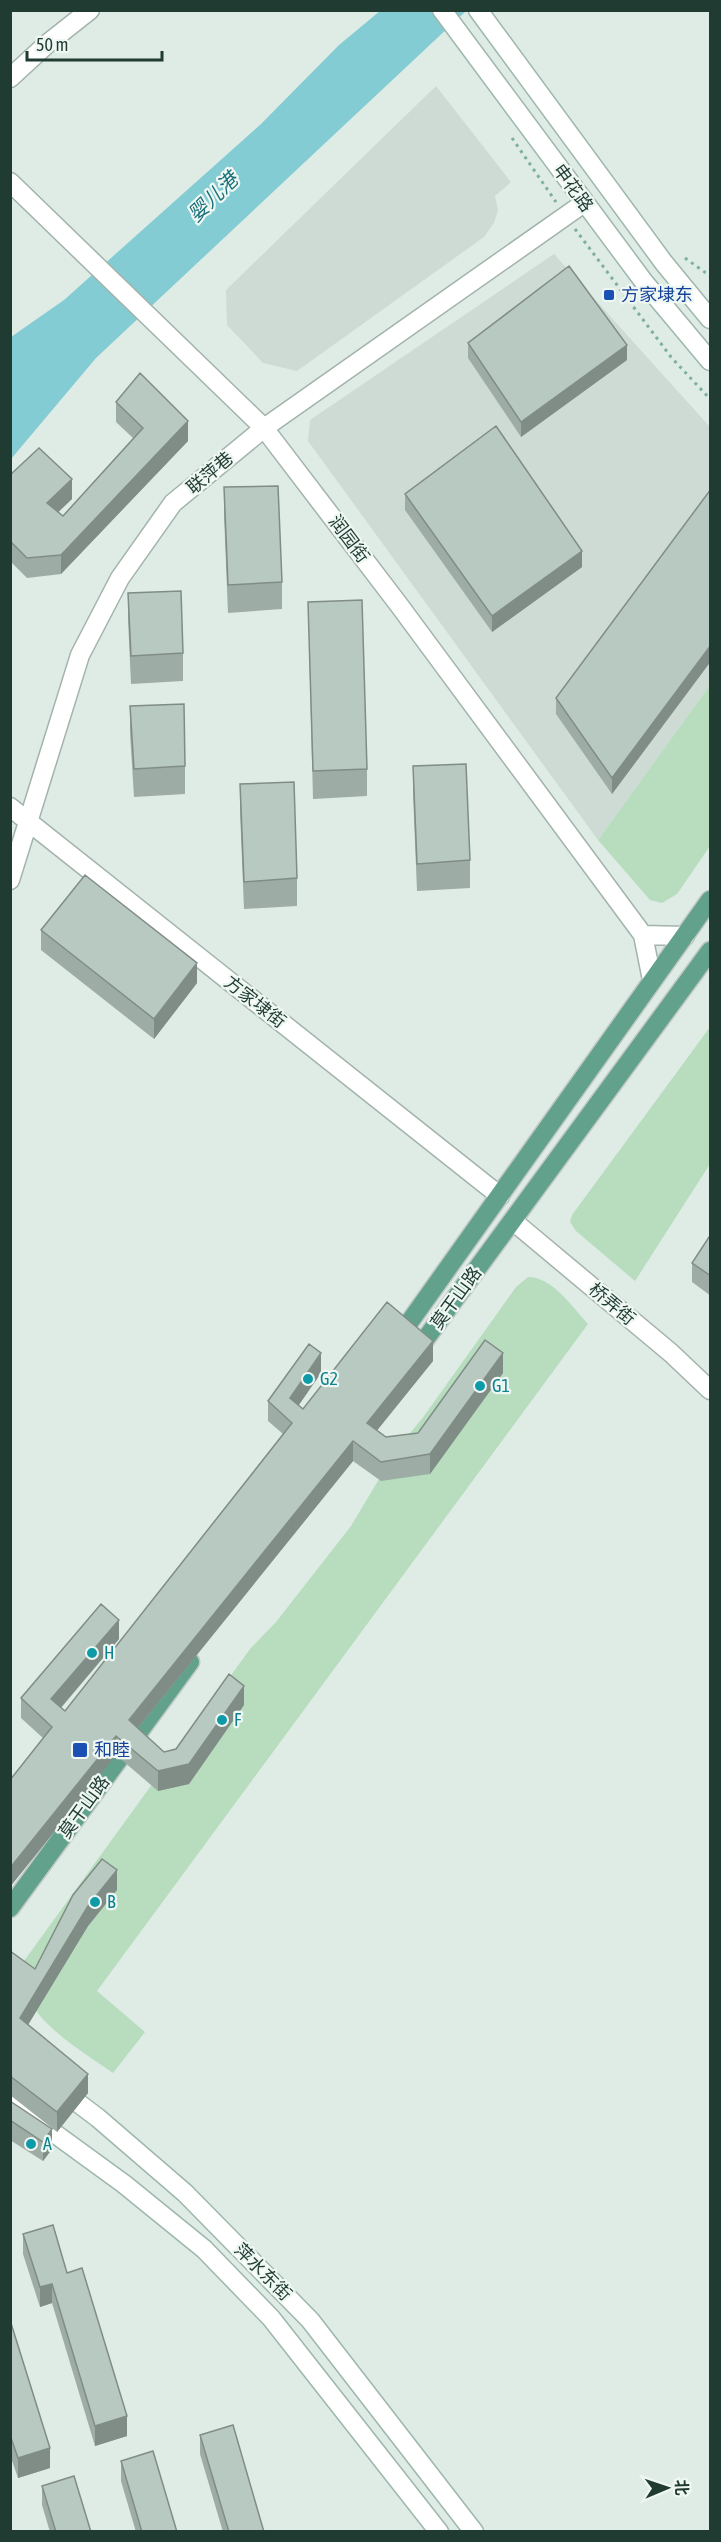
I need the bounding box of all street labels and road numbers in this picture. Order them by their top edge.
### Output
street label: 申花路 [549,160,598,216]
street label: 联萍巷 [182,447,237,498]
street label: 润园街 [325,511,374,567]
street label: 方家埭街 [220,971,290,1032]
street label: 莫干山路 [426,1262,485,1333]
street label: 桥弄街 [585,1278,640,1329]
street label: 莫干山路 [54,1771,113,1842]
street label: 萍水东街 [230,2239,296,2305]

